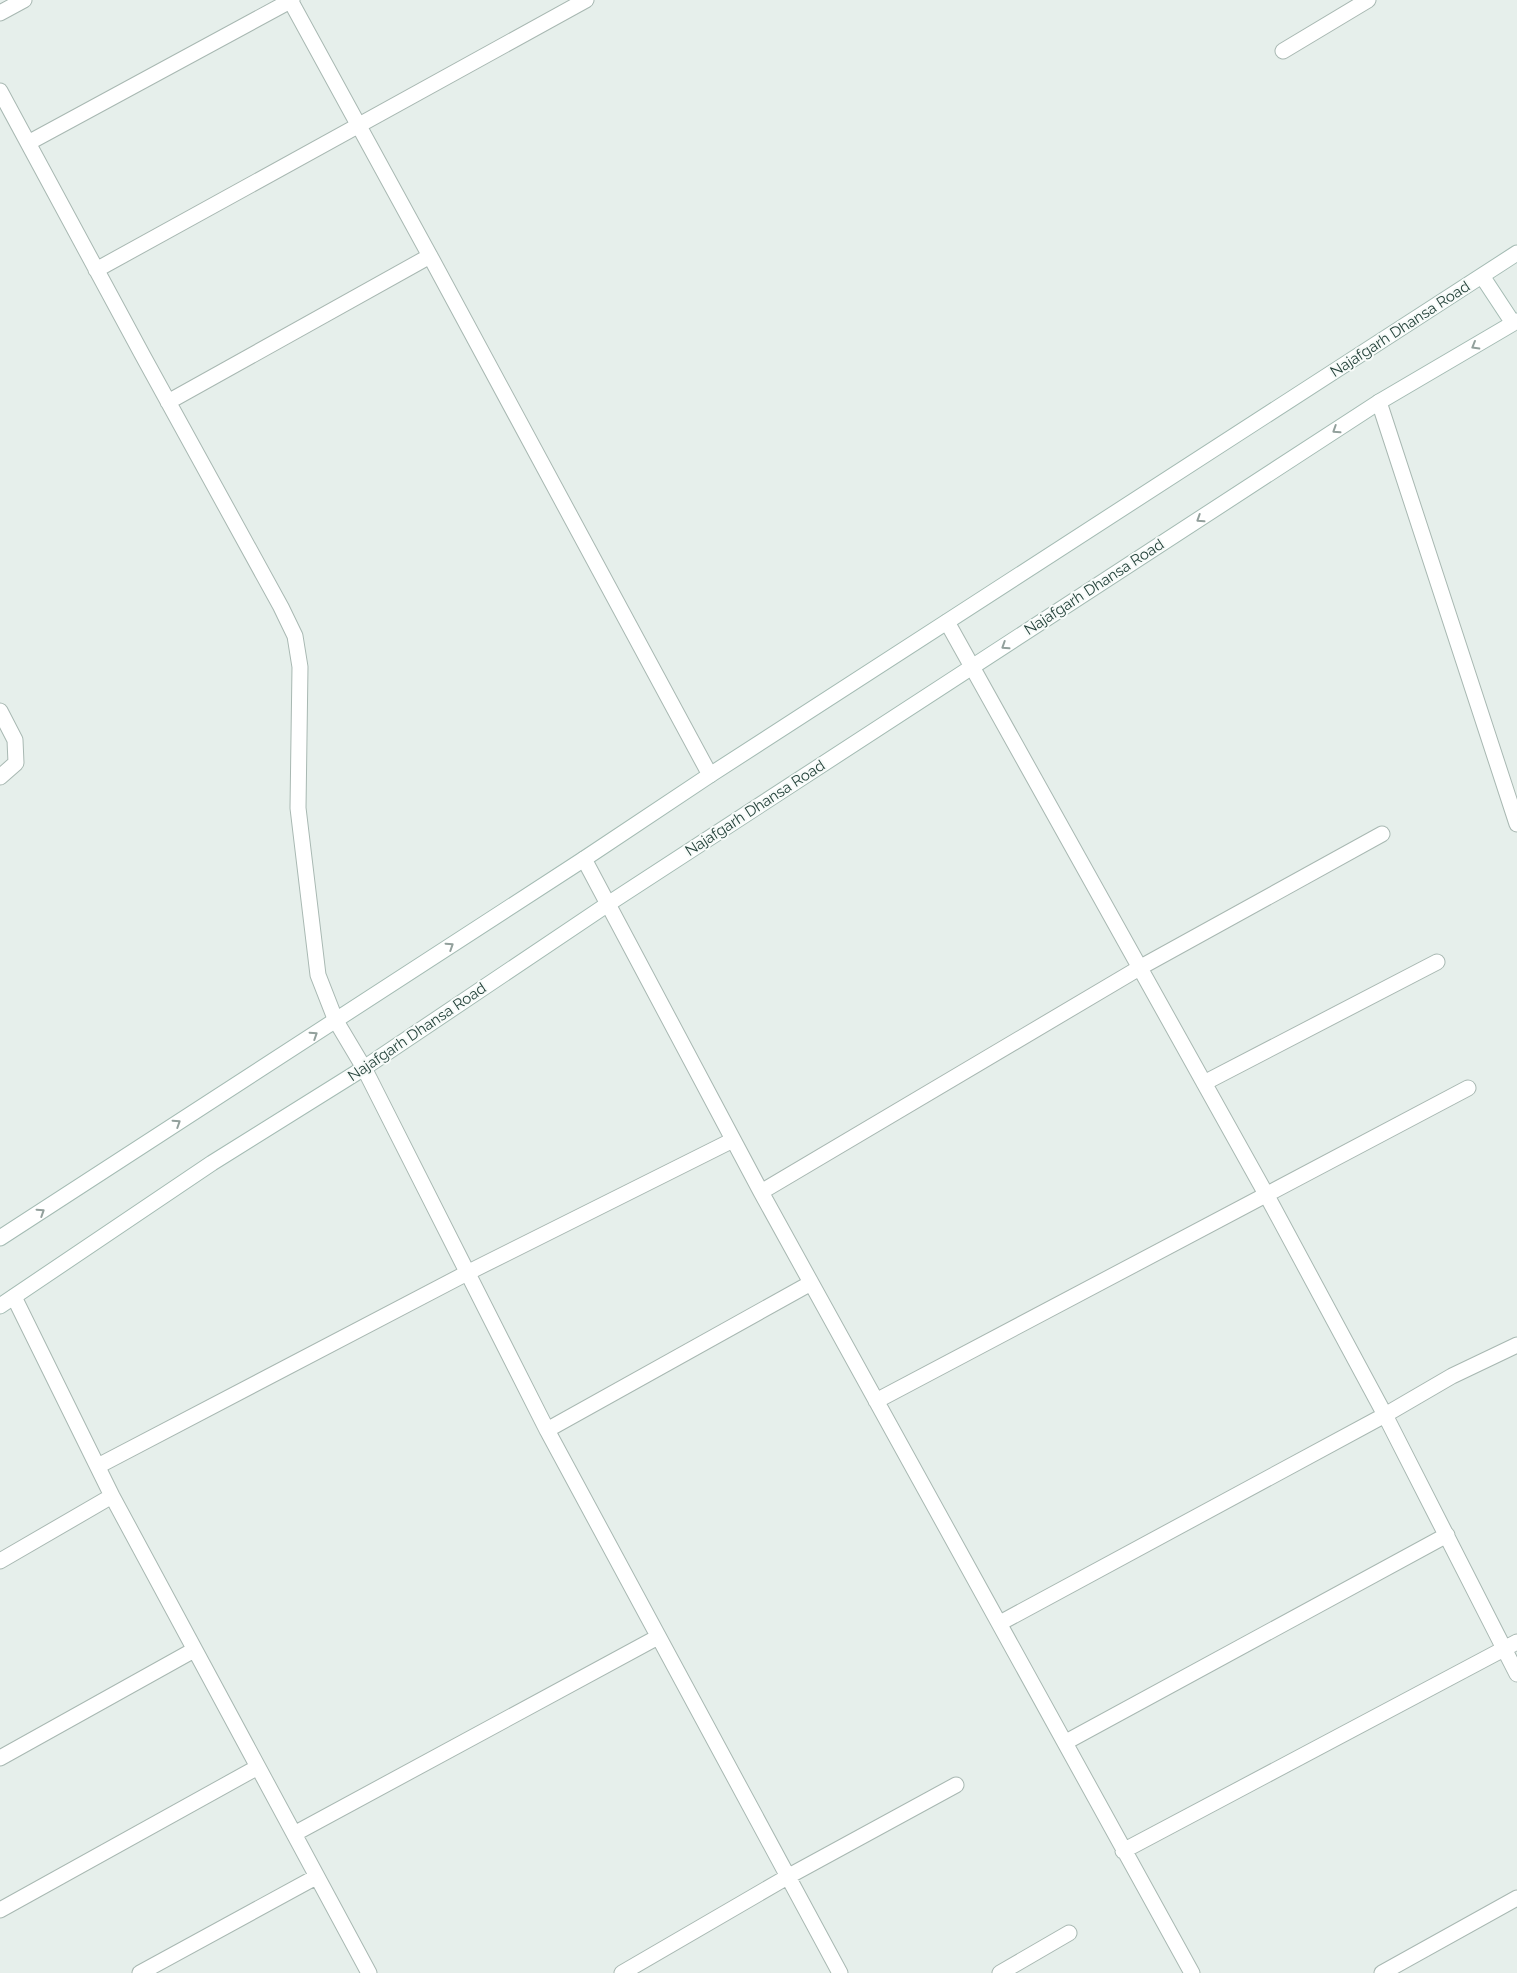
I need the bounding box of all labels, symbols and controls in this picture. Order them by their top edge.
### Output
street label: Najafgarh Dhansa Road [1327,277,1473,381]
one-way arrow [1471,339,1480,349]
one-way arrow [1332,423,1341,433]
one-way arrow [1196,512,1205,522]
street label: Najafgarh Dhansa Road [1021,535,1167,639]
one-way arrow [1001,639,1010,649]
street label: Najafgarh Dhansa Road [682,756,828,860]
one-way arrow [445,943,454,953]
street label: Najafgarh Dhansa Road [344,979,490,1085]
one-way arrow [308,1032,317,1041]
one-way arrow [172,1120,181,1130]
one-way arrow [36,1208,45,1218]

